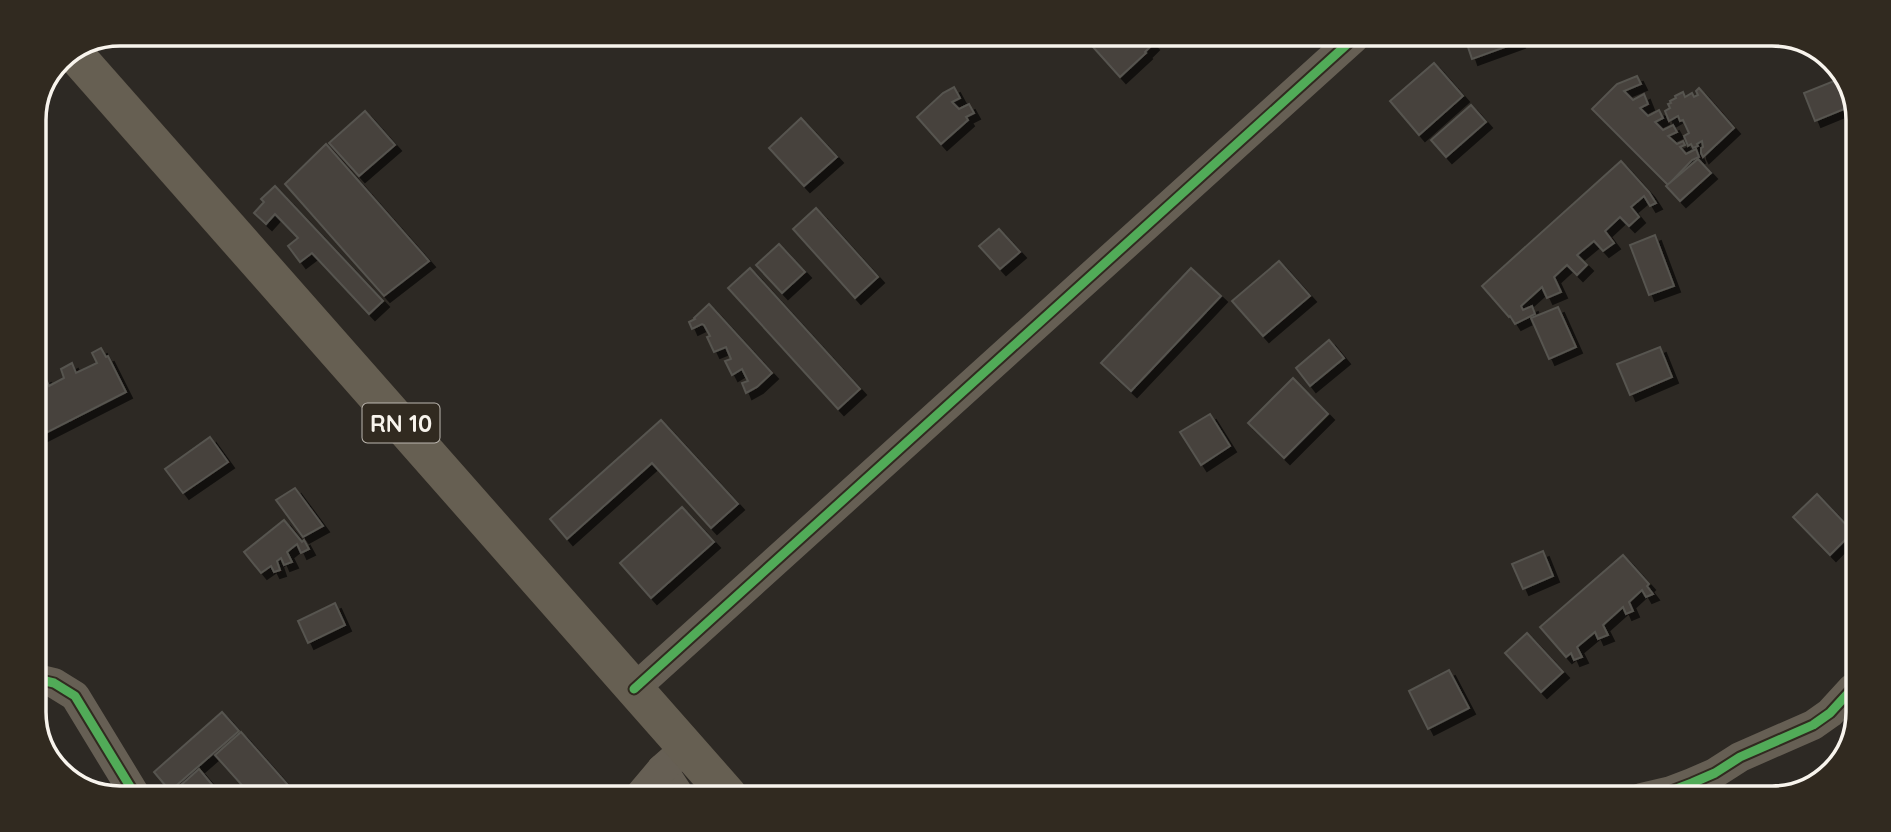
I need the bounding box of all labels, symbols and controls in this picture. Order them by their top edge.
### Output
road number: RN 10 [362,404,440,442]

